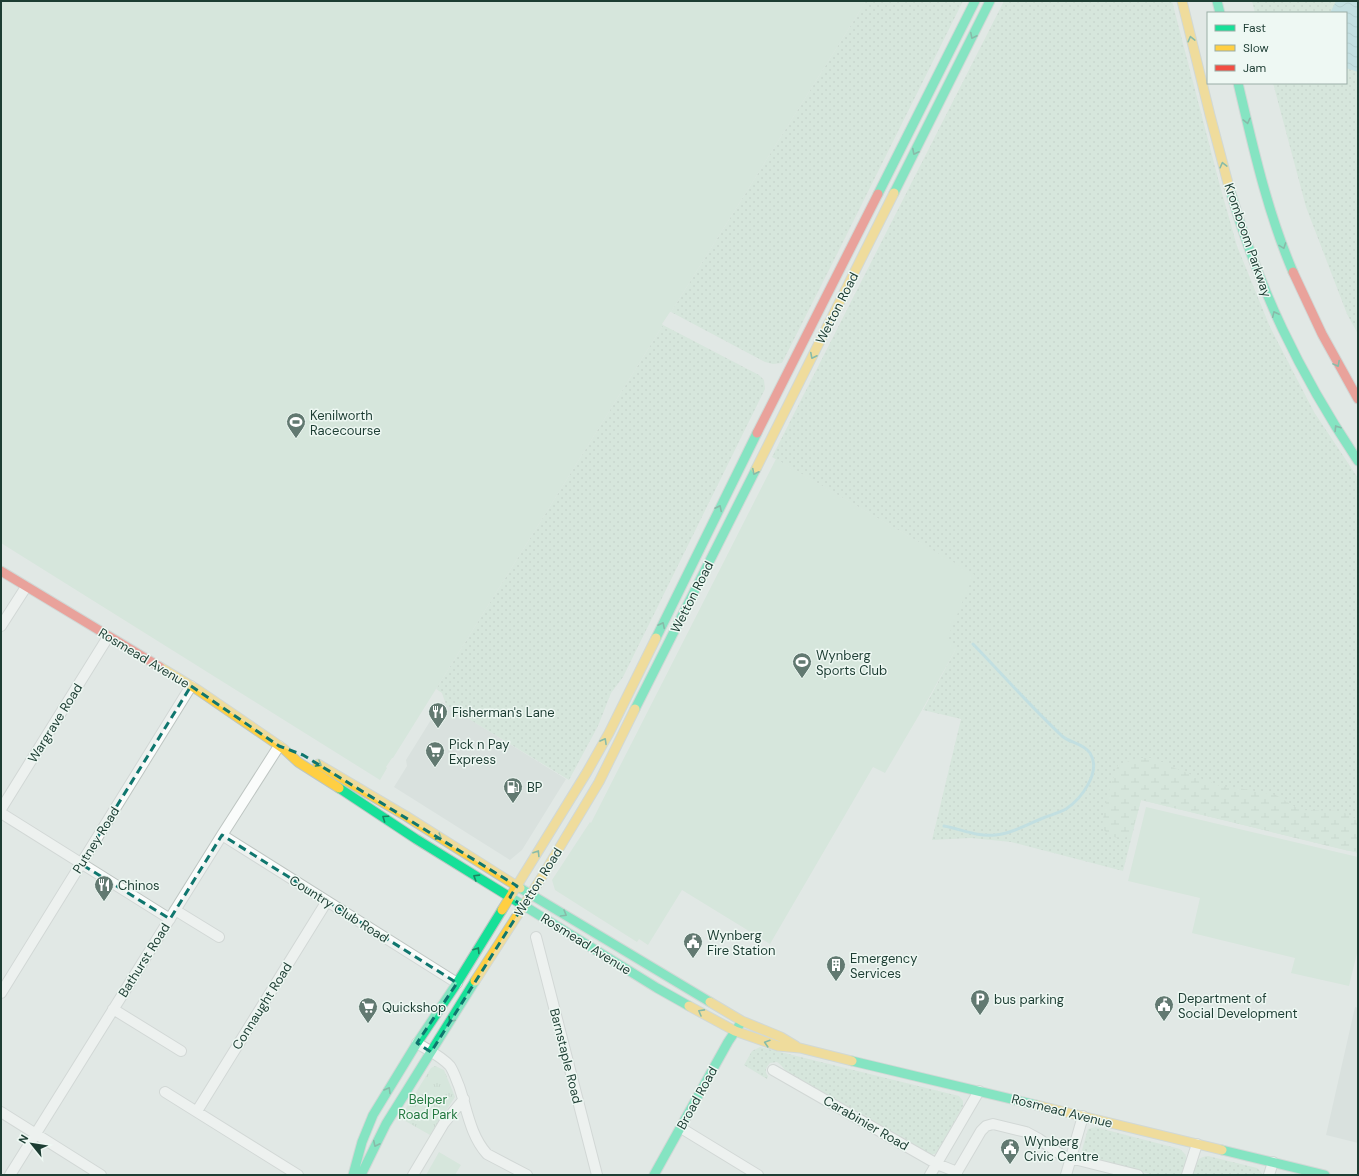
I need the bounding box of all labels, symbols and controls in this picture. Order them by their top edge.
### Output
legend [1207,12,1347,84]
text: Fast [1243,20,1266,36]
one-way arrow [970,32,978,39]
one-way arrow [1188,35,1196,42]
text: Slow [1243,40,1269,56]
text: Jam [1243,60,1266,76]
one-way arrow [1243,118,1251,124]
one-way arrow [912,148,920,155]
one-way arrow [1219,161,1228,168]
street label: Kromboom Parkway [1221,181,1275,299]
one-way arrow [1278,242,1287,249]
street label: Wetton Road [812,269,862,347]
one-way arrow [1272,310,1280,318]
one-way arrow [810,352,818,359]
one-way arrow [1333,360,1340,367]
place label: Kenilworth Racecourse [310,407,381,439]
sports icon: Kenilworth Racecourse [285,411,307,439]
one-way arrow [1334,425,1341,432]
one-way arrow [752,468,760,476]
one-way arrow [714,505,722,513]
street label: Wetton Road [667,558,717,636]
one-way arrow [657,622,665,629]
street label: Rosmead Avenue [95,624,193,692]
place label: Wynberg Sports Club [816,647,887,679]
sports icon: Wynberg Sports Club [791,651,813,679]
street label: Wargrave Road [24,680,86,766]
restaurant icon: Fisherman's Lane [427,701,449,729]
place label: Fisherman's Lane [452,704,555,721]
place label: Pick n Pay Express [449,736,509,768]
one-way arrow [599,738,607,746]
supermarket icon: Pick n Pay Express [424,740,446,768]
one-way arrow [315,760,322,767]
fuel station icon: BP [502,776,524,804]
place label: BP [527,779,543,796]
street label: Putney Road [69,803,123,877]
one-way arrow [382,815,389,823]
one-way arrow [435,833,442,840]
street label: Wetton Road [510,844,566,920]
one-way arrow [532,850,540,857]
street label: Country Club Road [286,872,392,946]
restaurant icon: Chinos [93,874,115,902]
one-way arrow [473,874,480,882]
place label: Chinos [118,877,160,894]
street label: Rosmead Avenue [538,909,634,979]
one-way arrow [560,910,567,917]
street label: Bathurst Road [114,920,174,1000]
place label: Wynberg Fire Station [707,927,775,959]
public building icon: Wynberg Fire Station [682,931,704,959]
one-way arrow [473,947,480,954]
place label: Emergency Services [850,950,917,982]
building icon: Emergency Services [825,954,847,982]
street label: Connaught Road [228,959,296,1053]
parking icon: bus parking [969,988,991,1016]
place label: Department of Social Development [1178,990,1297,1022]
place label: bus parking [994,991,1064,1008]
public building icon: Department of Social Development [1153,994,1175,1022]
supermarket icon: Quickshop [357,996,379,1024]
place label: Quickshop [382,999,446,1016]
street label: Barnstaple Road [546,1007,586,1105]
one-way arrow [698,1010,705,1017]
one-way arrow [448,1016,455,1023]
one-way arrow [764,1039,771,1048]
street label: Broad Road [673,1064,721,1132]
one-way arrow [383,1087,391,1094]
street label: Rosmead Avenue [1010,1090,1114,1132]
park label: Belper Road Park [398,1091,458,1123]
street label: Carabinier Road [820,1092,912,1154]
north arrow [12,1124,52,1164]
text: N [15,1132,31,1146]
place label: Wynberg Civic Centre [1024,1133,1099,1165]
public building icon: Wynberg Civic Centre [999,1137,1021,1165]
one-way arrow [374,1140,381,1147]

